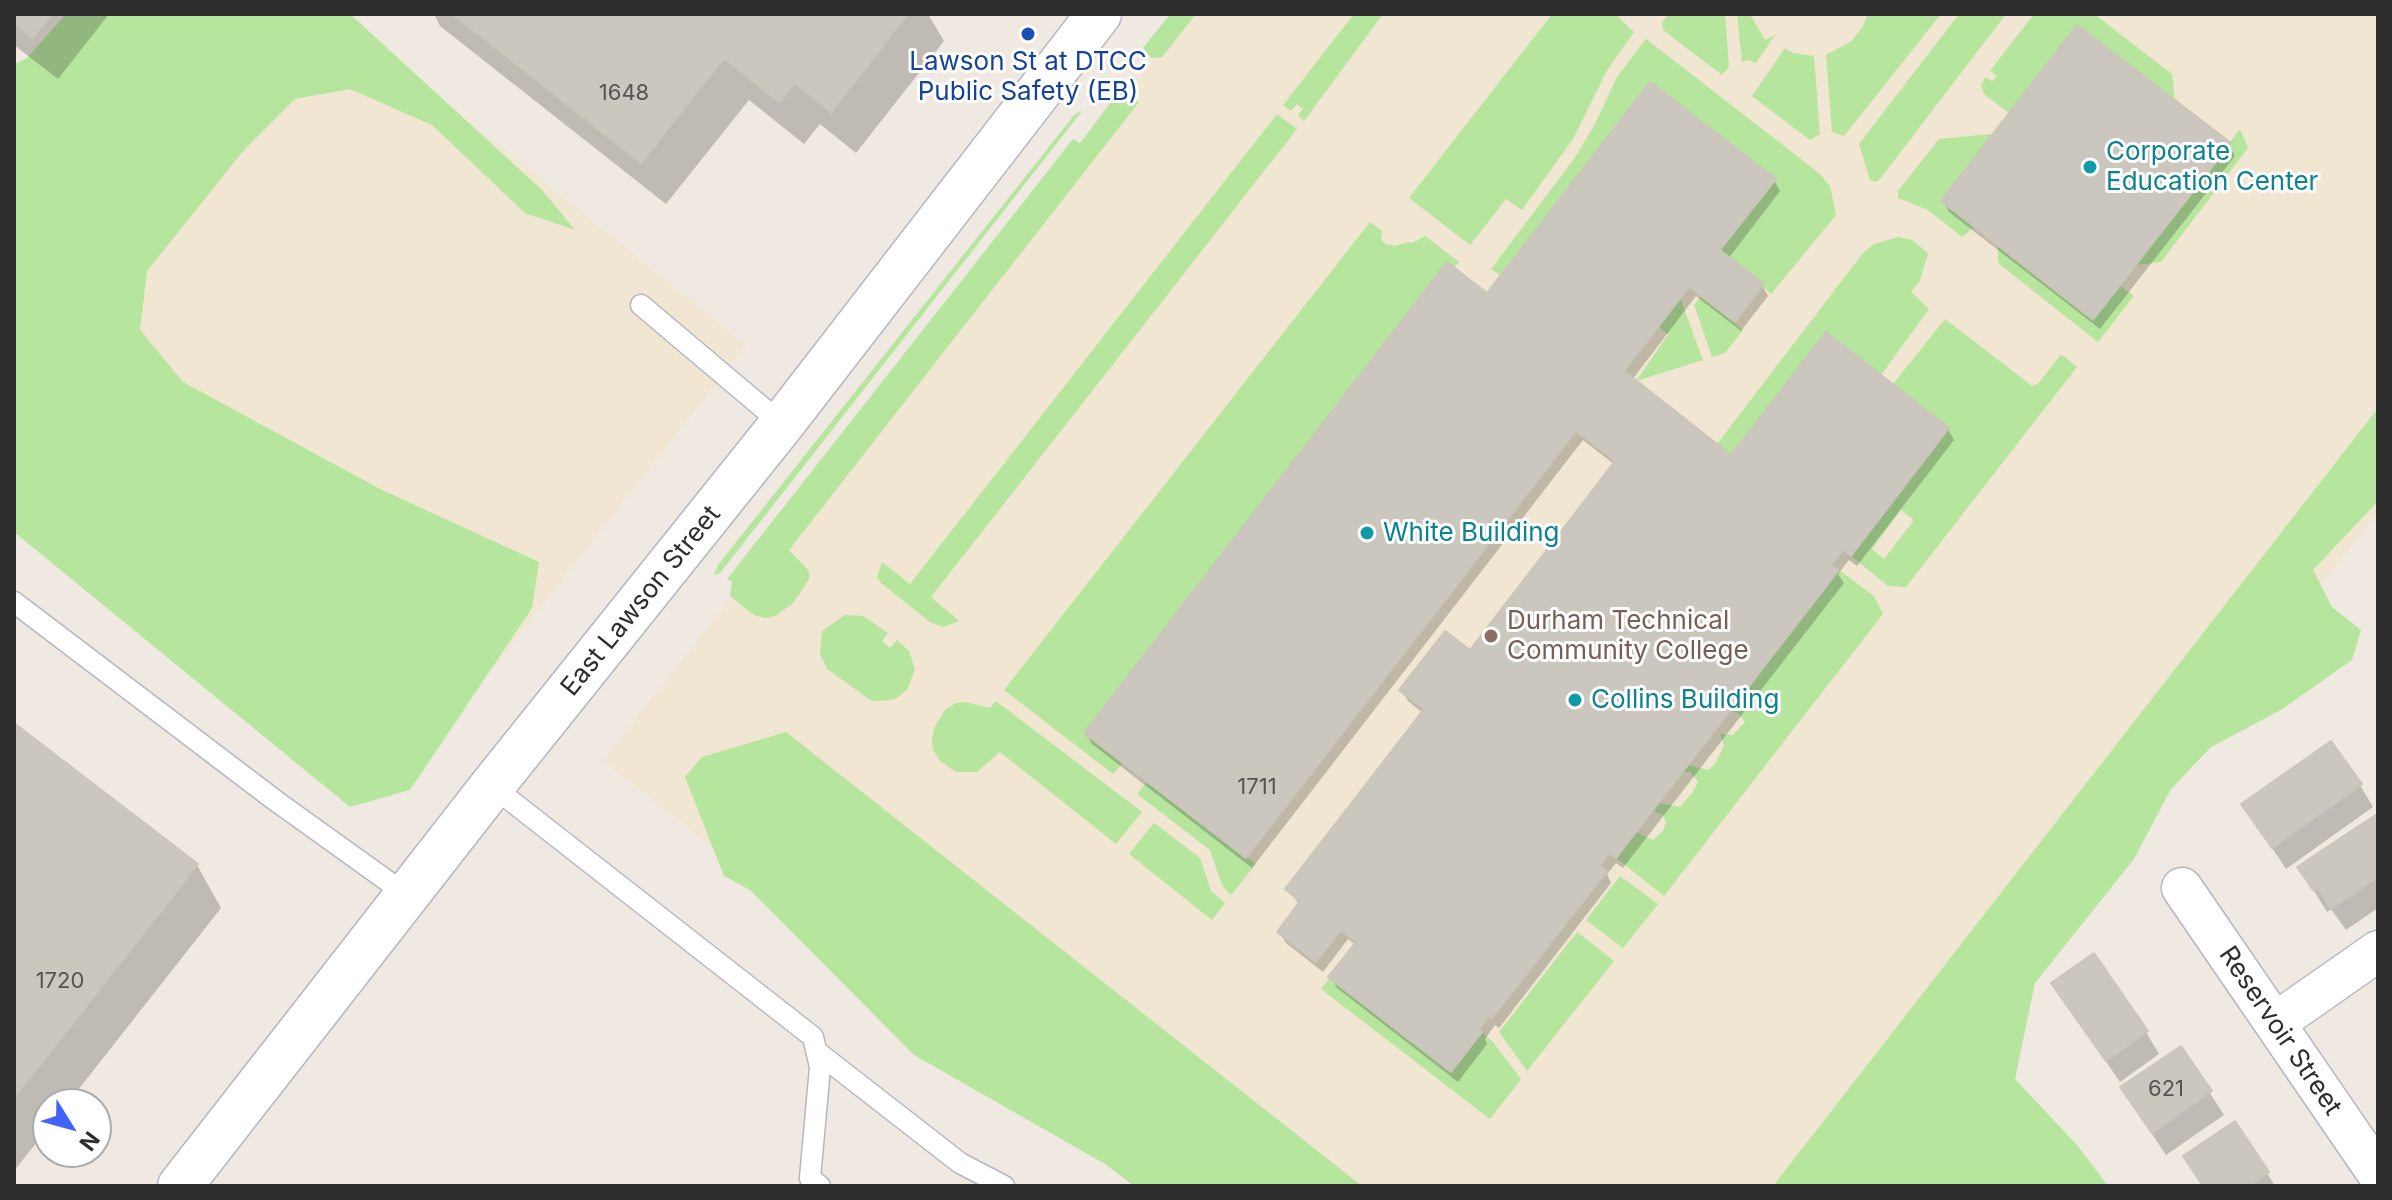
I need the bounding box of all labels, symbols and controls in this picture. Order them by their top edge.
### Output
marker: Lawson St at DTCC Public Safety (EB) [1019,25,1037,43]
place label: Lawson St at DTCC Public Safety (EB) [909,46,1147,108]
house number: 1648 [599,80,649,106]
place label: Corporate Education Center [2106,136,2318,198]
marker: Corporate Education Center [2081,158,2099,176]
street label: East Lawson Street [555,500,727,702]
place label: White Building [1383,517,1560,549]
marker: White Building [1358,524,1376,542]
place label: Durham Technical Community College [1507,605,1749,666]
marker: Durham Technical Community College [1482,627,1500,645]
place label: Collins Building [1591,684,1779,716]
marker: Collins Building [1566,691,1584,709]
house number: 1711 [1237,774,1277,800]
street label: Reservoir Street [2212,941,2348,1121]
house number: 1720 [36,968,84,994]
house number: 621 [2148,1076,2184,1102]
north arrow [32,1088,112,1168]
text: N [74,1127,105,1156]

